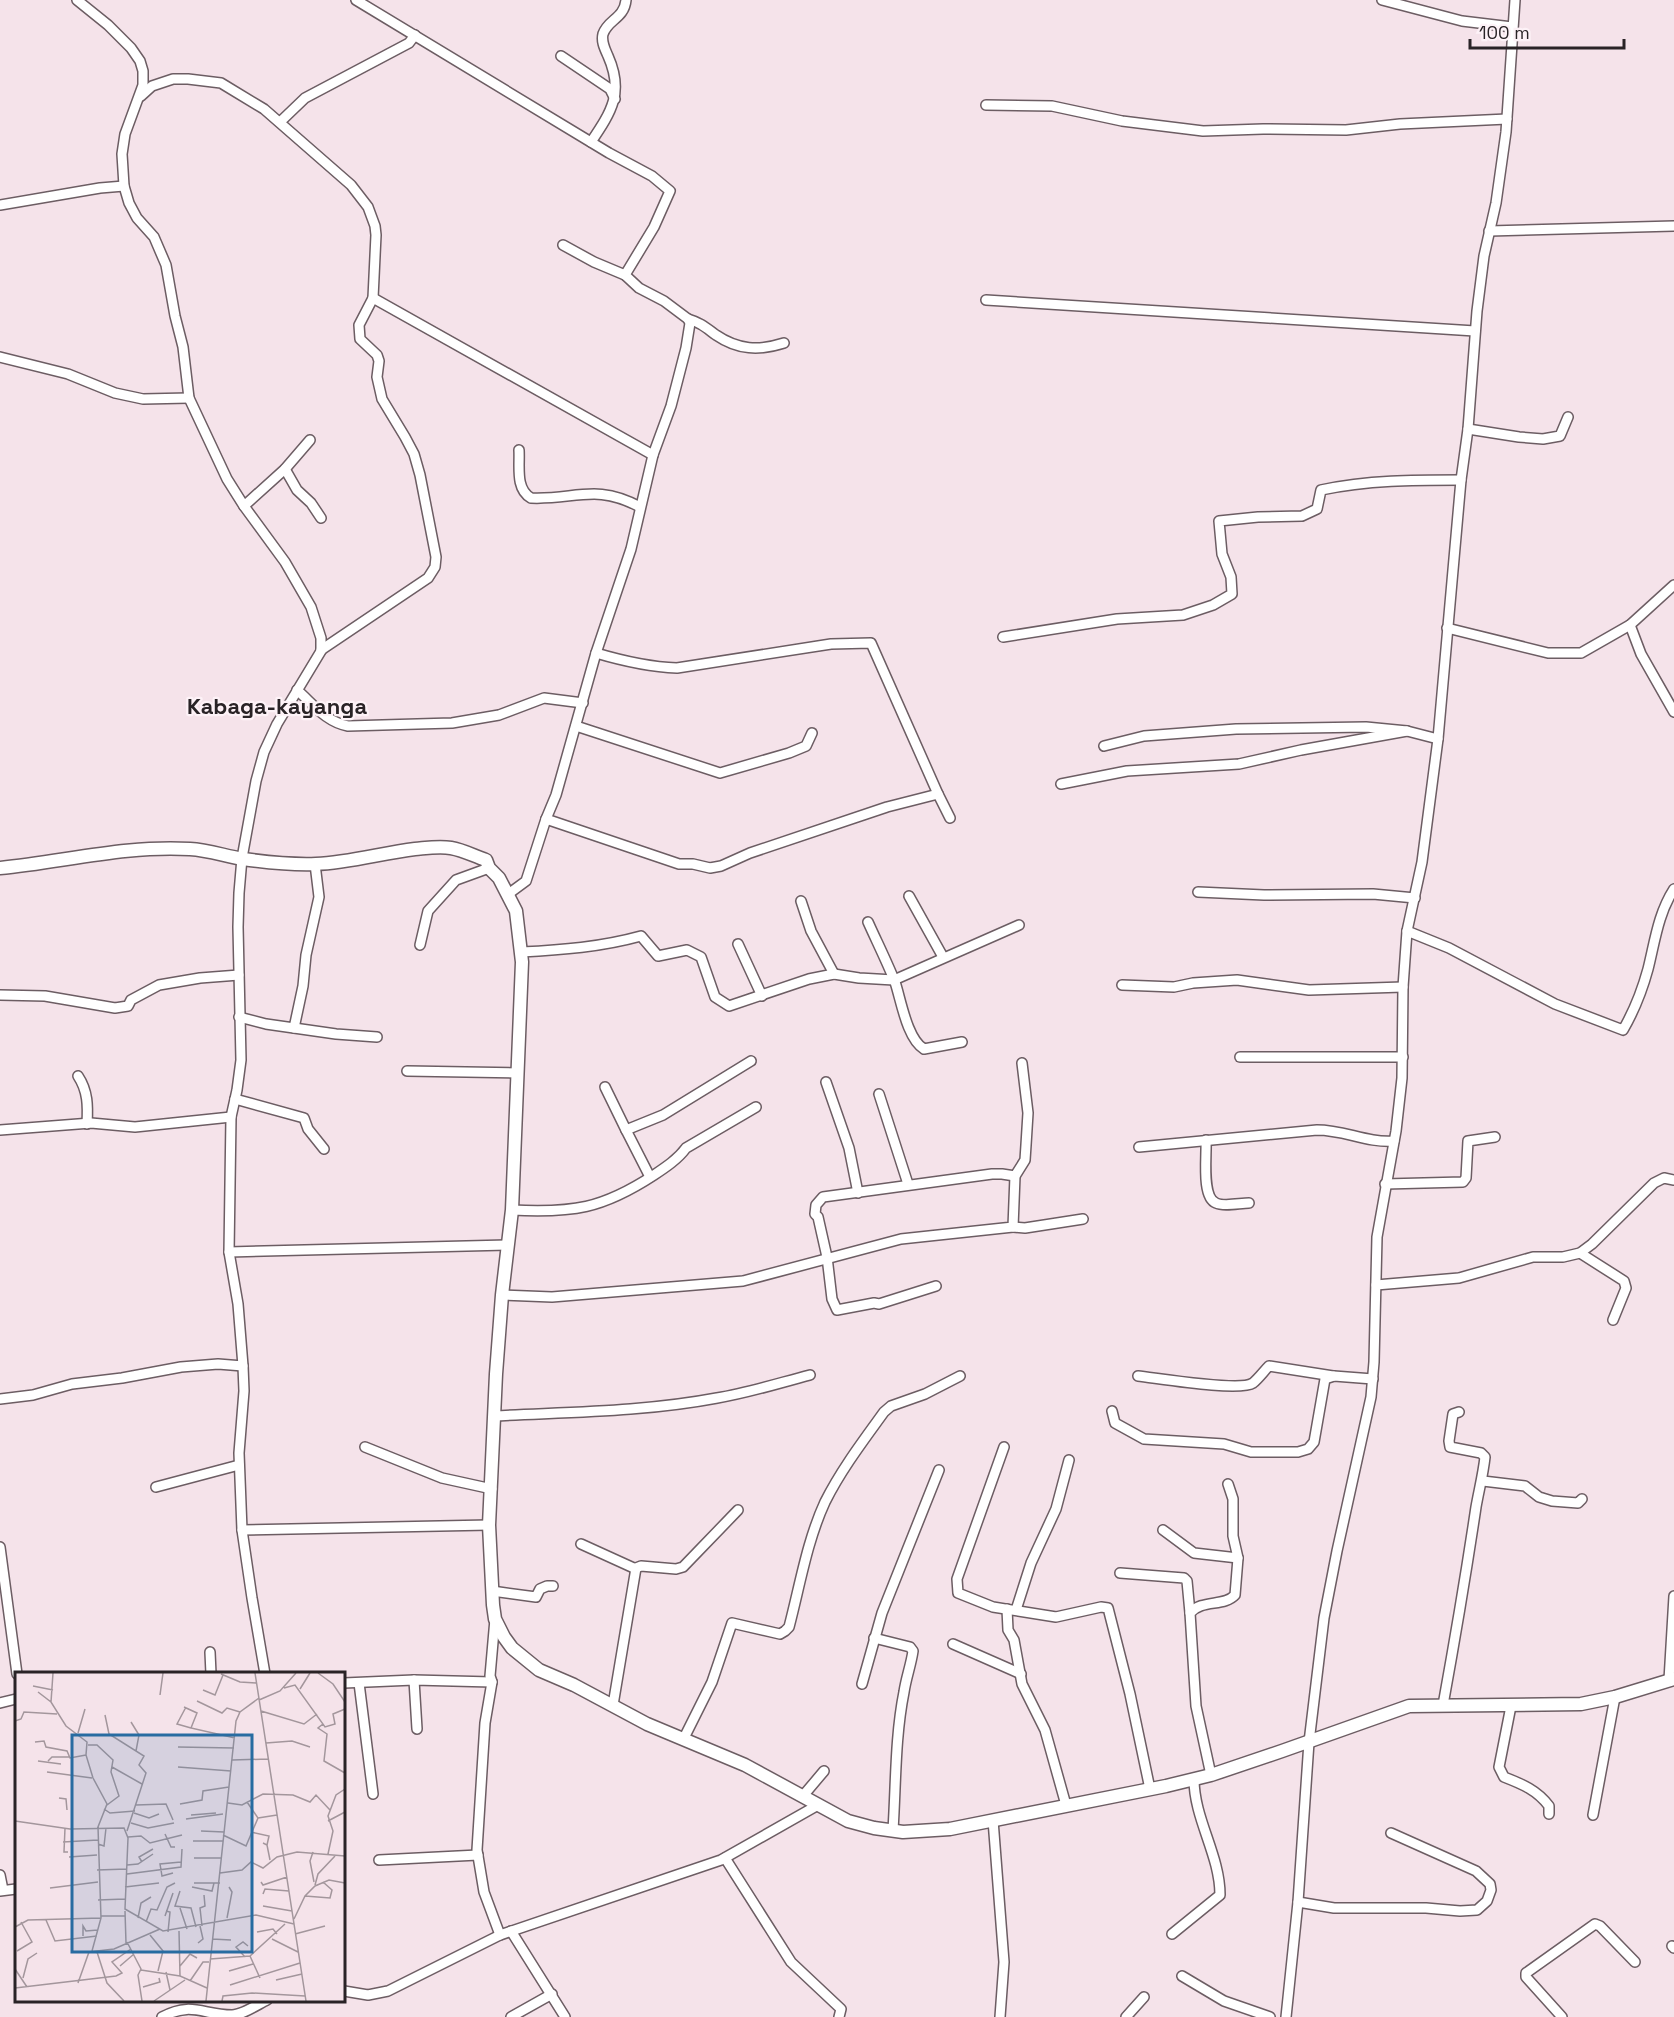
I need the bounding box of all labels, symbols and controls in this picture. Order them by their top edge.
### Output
scale bar [1470,12,1624,50]
text: 100 m [1479,21,1530,44]
district label: Kabaga-kayanga [187,692,367,720]
inset map [15,1672,345,2002]

